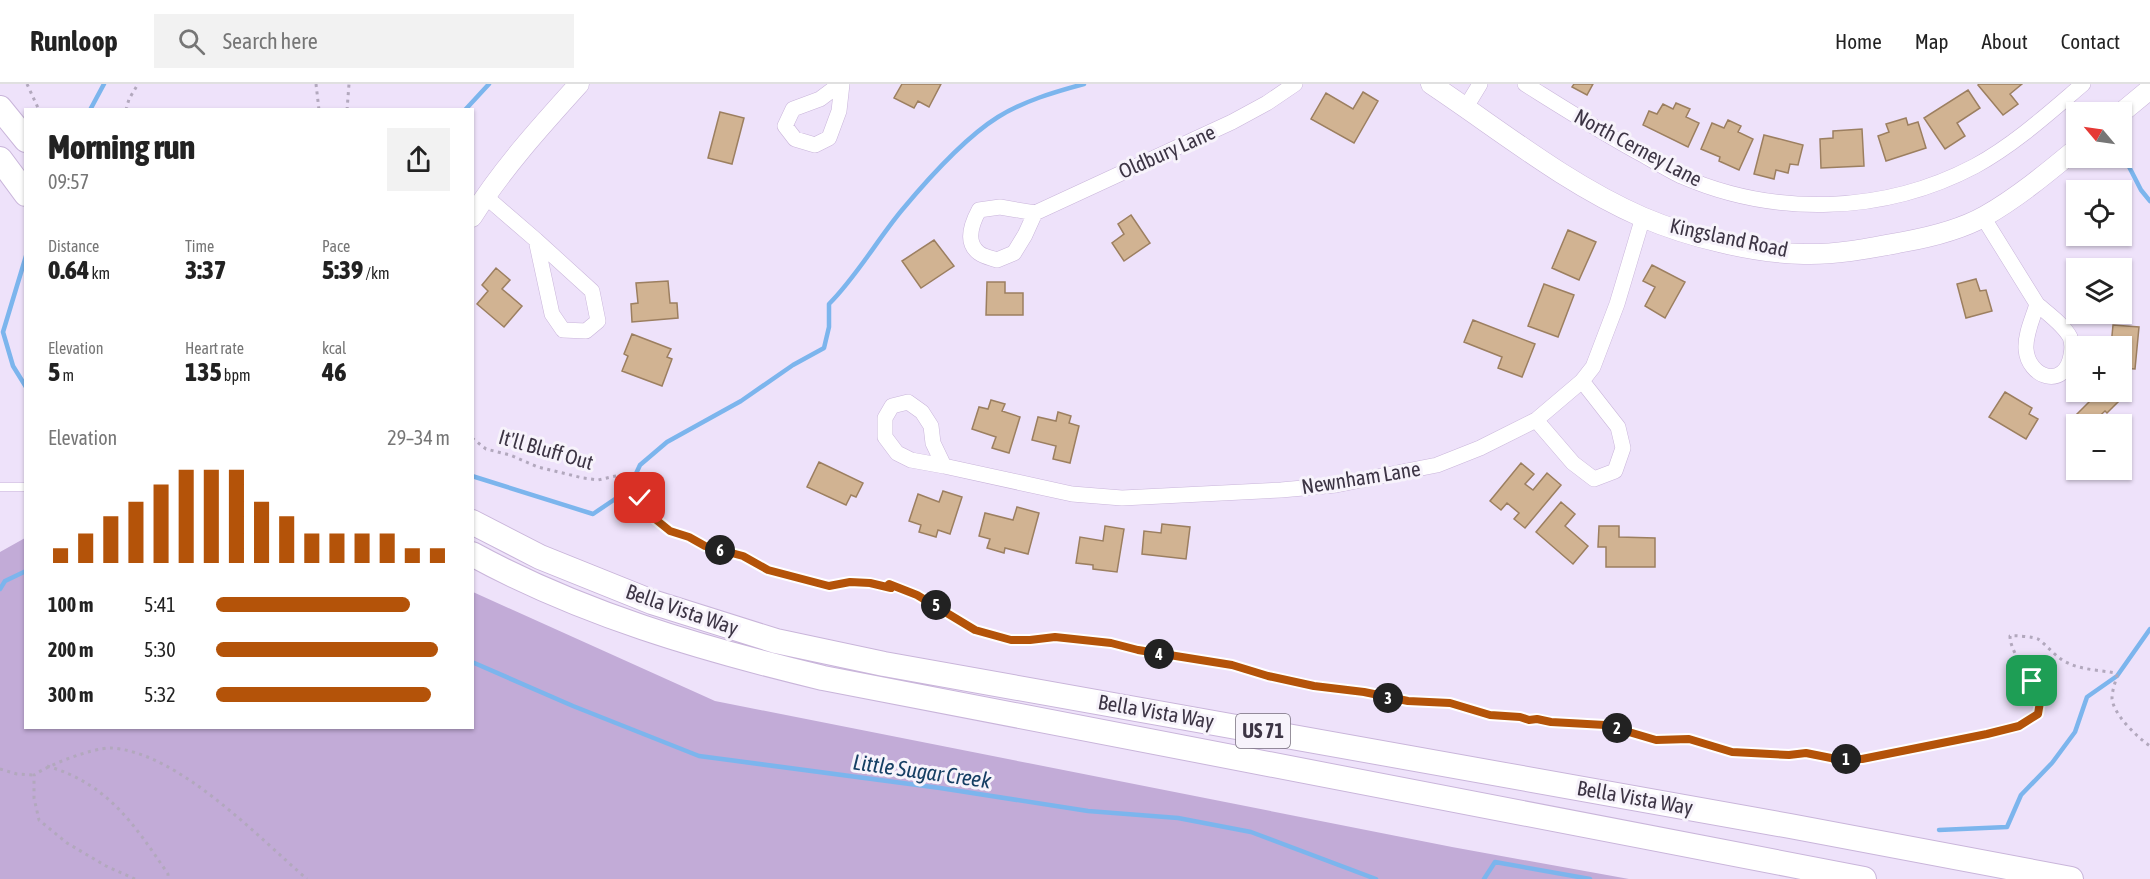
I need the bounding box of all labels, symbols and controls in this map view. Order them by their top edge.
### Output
search box [154,14,574,68]
text: Runloop [30,25,118,57]
icon: search [175,25,208,58]
text: Search here [223,28,318,54]
text: Home [1835,29,1882,53]
text: Map [1915,29,1949,53]
text: About [1982,29,2028,53]
text: Contact [2061,29,2120,53]
north arrow [2066,102,2132,168]
map controls [2066,102,2132,480]
street label: North Cerney Lane [1571,103,1706,191]
street label: Oldbury Lane [1115,119,1219,183]
text: Morning run [48,128,195,166]
button: share [387,128,450,191]
text: 09:57 [48,170,89,193]
button: locate [2066,180,2132,246]
street label: Kingsland Road [1668,213,1790,261]
text: Distance [48,237,99,255]
text: Time [185,237,214,255]
text: Pace [322,237,350,255]
text: 0.64 [48,255,89,285]
text: 3:37 [185,255,226,285]
text: 5:39 [322,255,363,285]
button: layers [2066,258,2132,324]
text: km [89,264,110,282]
text: /km [363,264,389,282]
button: + [2066,336,2132,402]
text: Elevation [48,339,103,357]
text: Heart rate [185,339,244,357]
text: kcal [322,339,346,357]
text: 5 [48,357,60,387]
text: 135 [185,357,222,387]
text: 46 [322,357,346,387]
text: m [60,366,74,384]
text: bpm [222,366,251,384]
button: − [2066,414,2132,480]
street label: It'll Bluff Out [496,424,596,474]
text: Elevation [48,426,117,449]
text: 29–34 m [387,426,450,449]
street label: Newnham Lane [1300,456,1422,498]
pin [614,472,665,523]
icon: check [623,481,656,514]
pin: 6 [705,535,735,565]
text: 6 [716,541,724,559]
street label: Bella Vista Way [623,579,742,640]
pin: 5 [921,590,951,620]
text: 100 m [48,593,93,616]
text: 5:41 [144,593,176,616]
text: 5 [932,596,940,614]
text: 200 m [48,638,93,661]
text: 5:30 [144,638,176,661]
pin: 4 [1144,639,1174,669]
text: 4 [1155,645,1163,663]
pin [2006,655,2057,706]
icon: arrive [2015,664,2048,697]
text: 300 m [48,683,93,706]
text: 5:32 [144,683,176,706]
pin: 3 [1373,683,1403,713]
street label: Bella Vista Way [1096,689,1216,733]
text: 3 [1384,689,1392,707]
pin: 2 [1602,713,1632,743]
road number: US 71 [1236,714,1290,748]
text: 2 [1613,719,1621,737]
pin: 1 [1831,744,1861,774]
water label: Little Sugar Creek [851,748,993,794]
text: 1 [1842,750,1850,768]
street label: Bella Vista Way [1575,775,1695,819]

